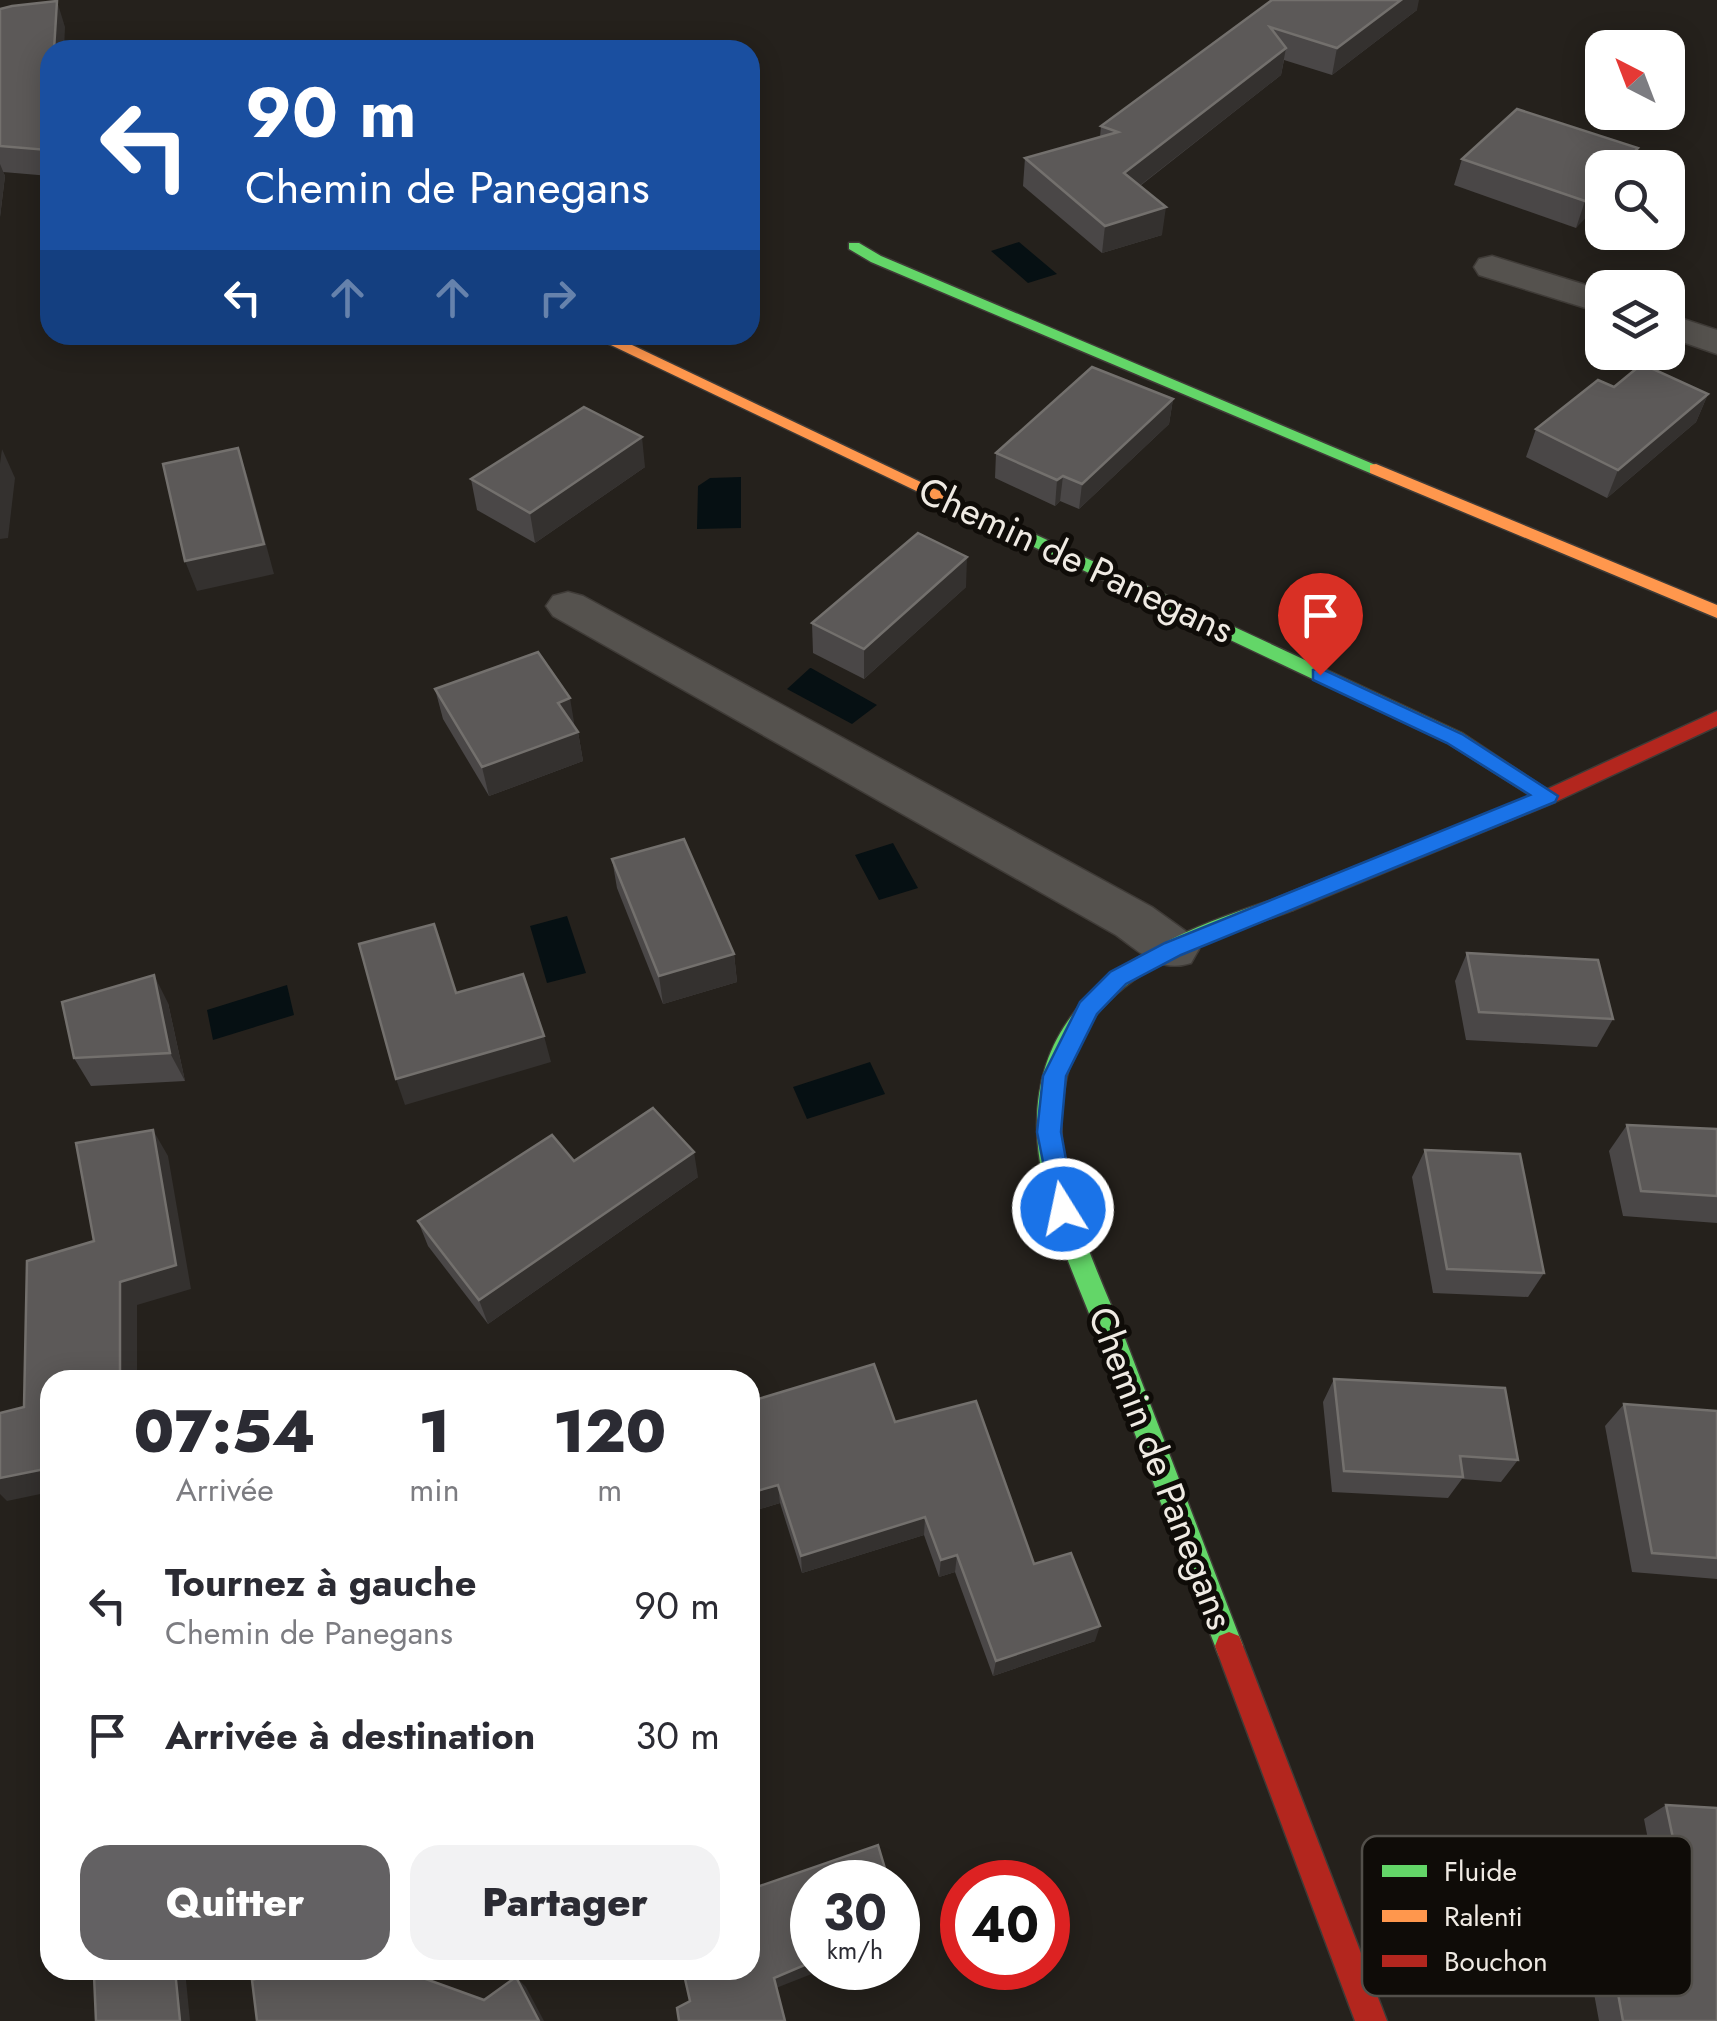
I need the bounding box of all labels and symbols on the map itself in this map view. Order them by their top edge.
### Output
north arrow [1585,30,1685,130]
street label: Chemin de Panegans [910,462,1243,657]
pin [1278,573,1363,676]
position arrow [1011,1157,1115,1261]
street label: Chemin de Panegans [1075,1298,1248,1637]
legend [1362,1836,1692,1996]
text: Fluide [1444,1851,1517,1892]
speed limit sign: 40 [940,1860,1070,1990]
text: Ralenti [1444,1896,1523,1937]
text: Bouchon [1444,1941,1548,1982]

